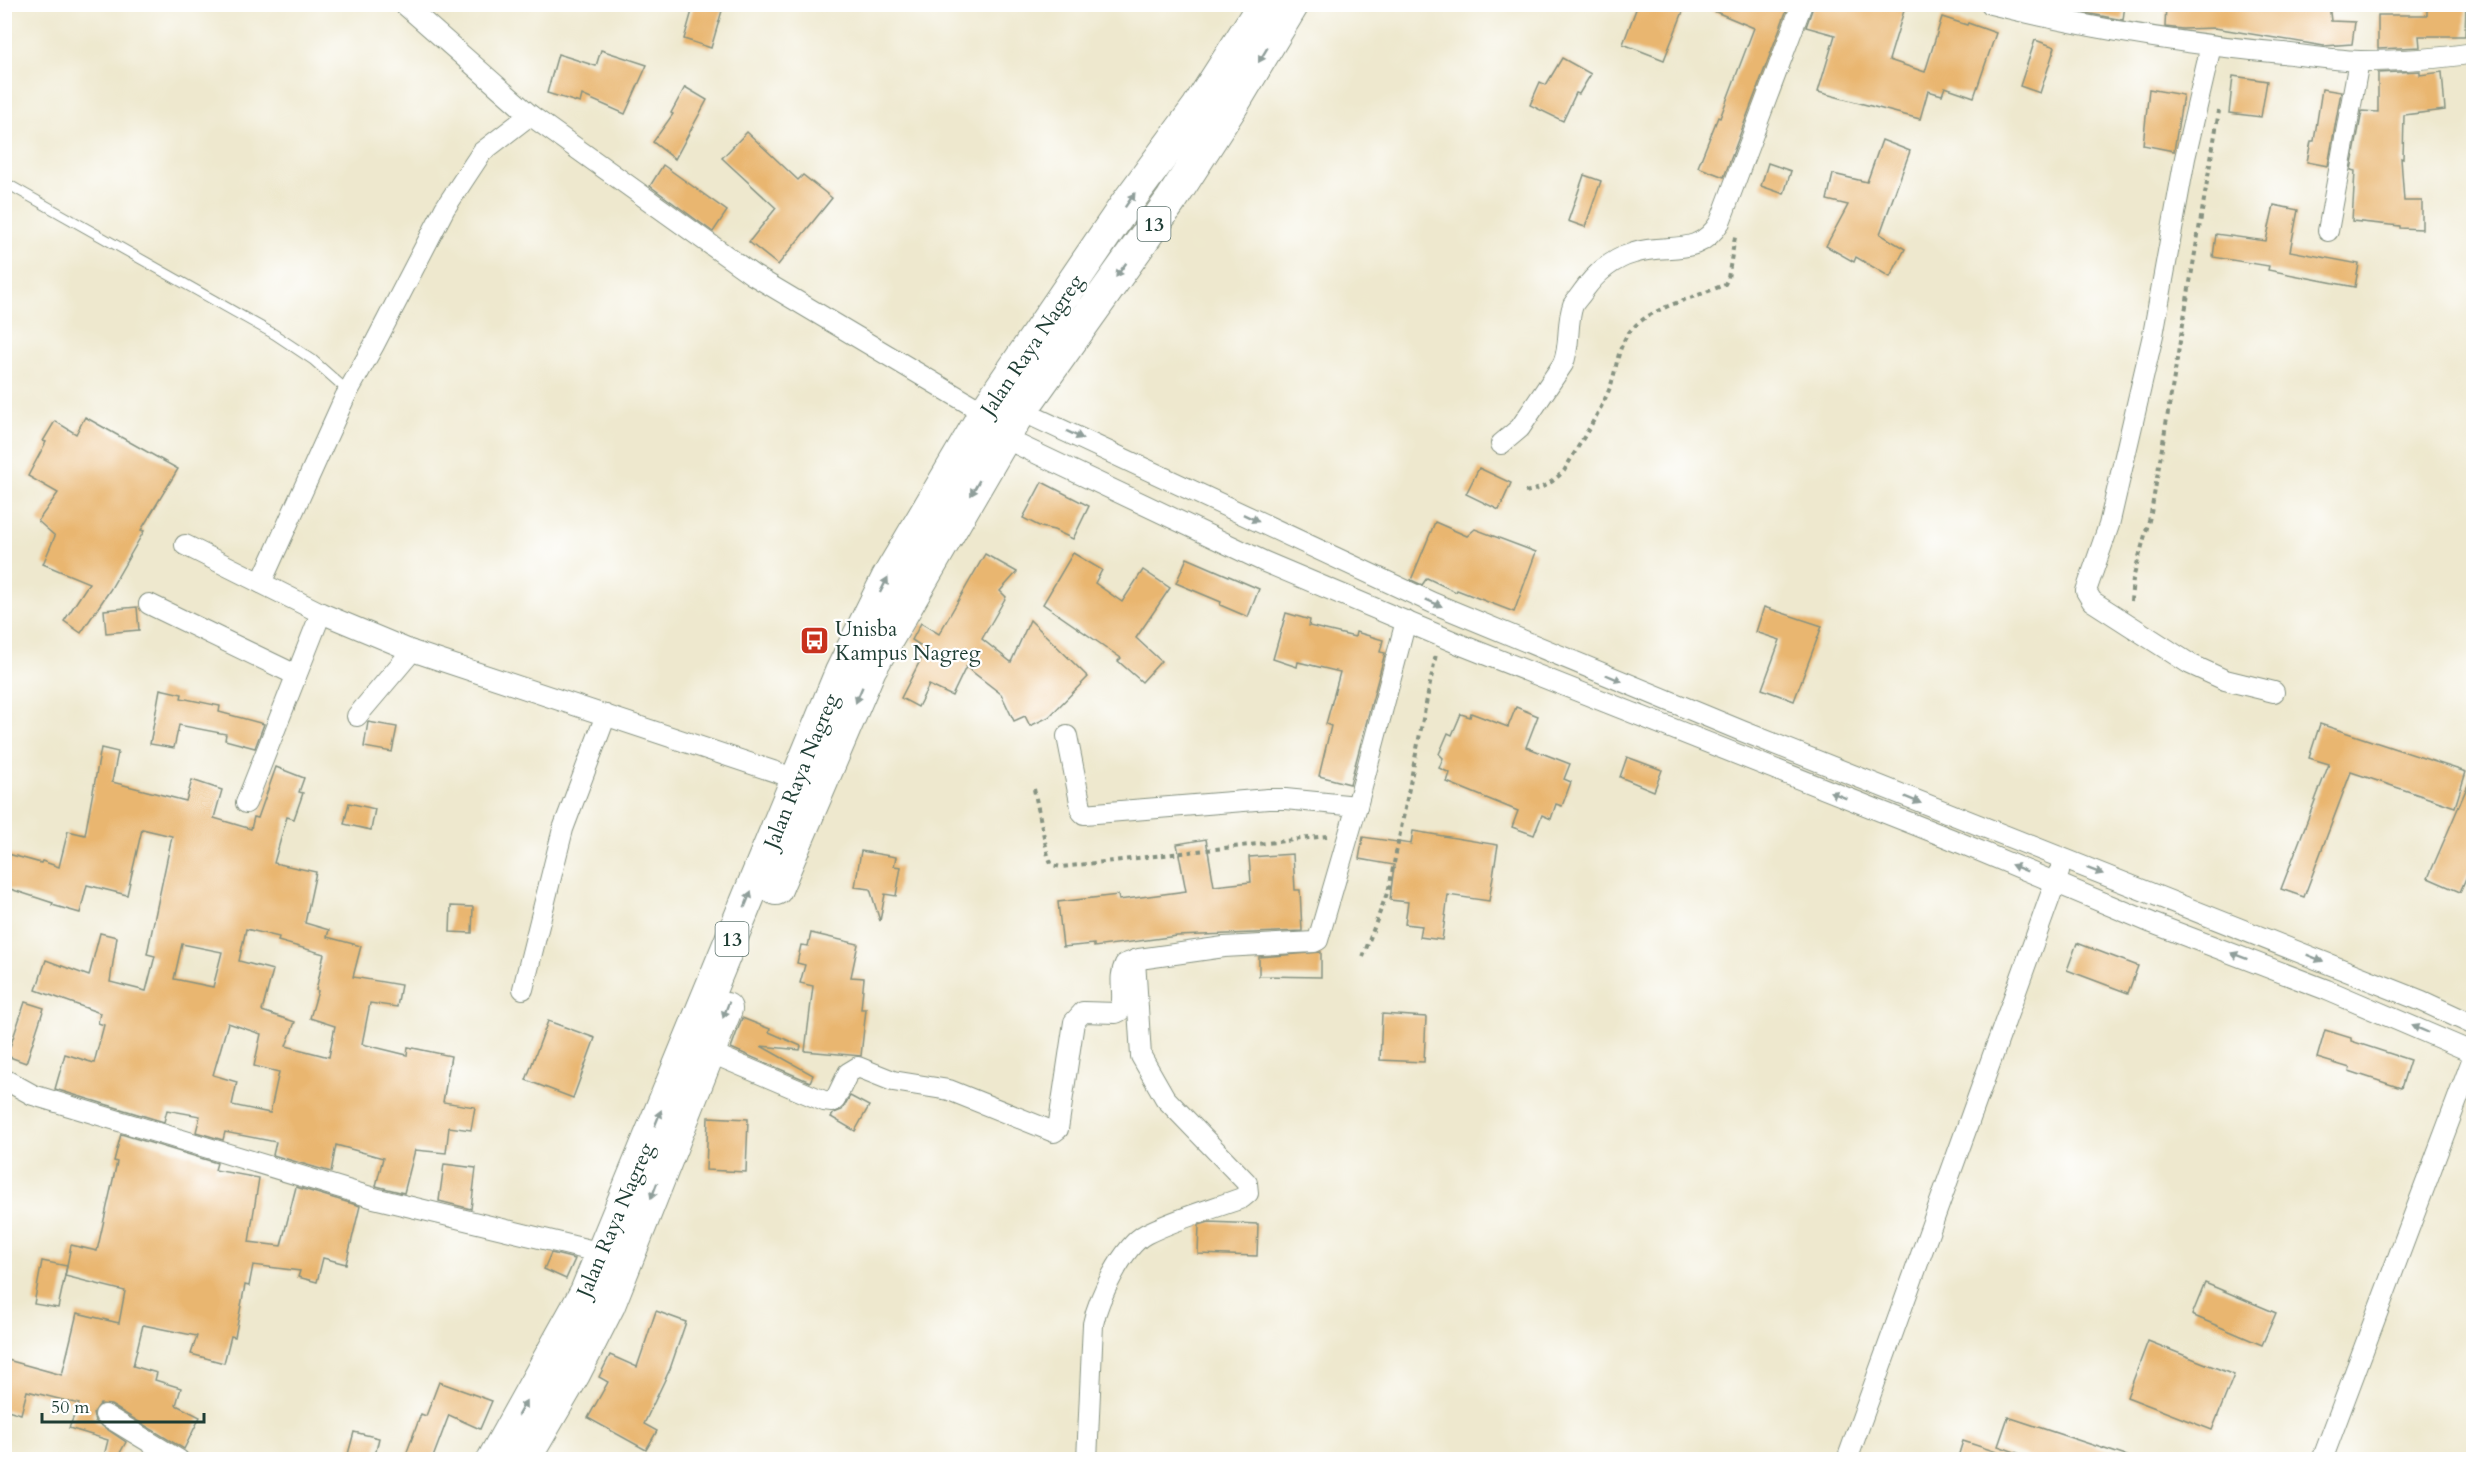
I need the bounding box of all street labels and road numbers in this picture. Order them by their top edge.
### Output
road number: 13 [1138,207,1170,241]
street label: Jalan Raya Nagreg [972,268,1091,424]
street label: Jalan Raya Nagreg [756,689,846,856]
road number: 13 [716,922,748,956]
street label: Jalan Raya Nagreg [569,1138,661,1305]

